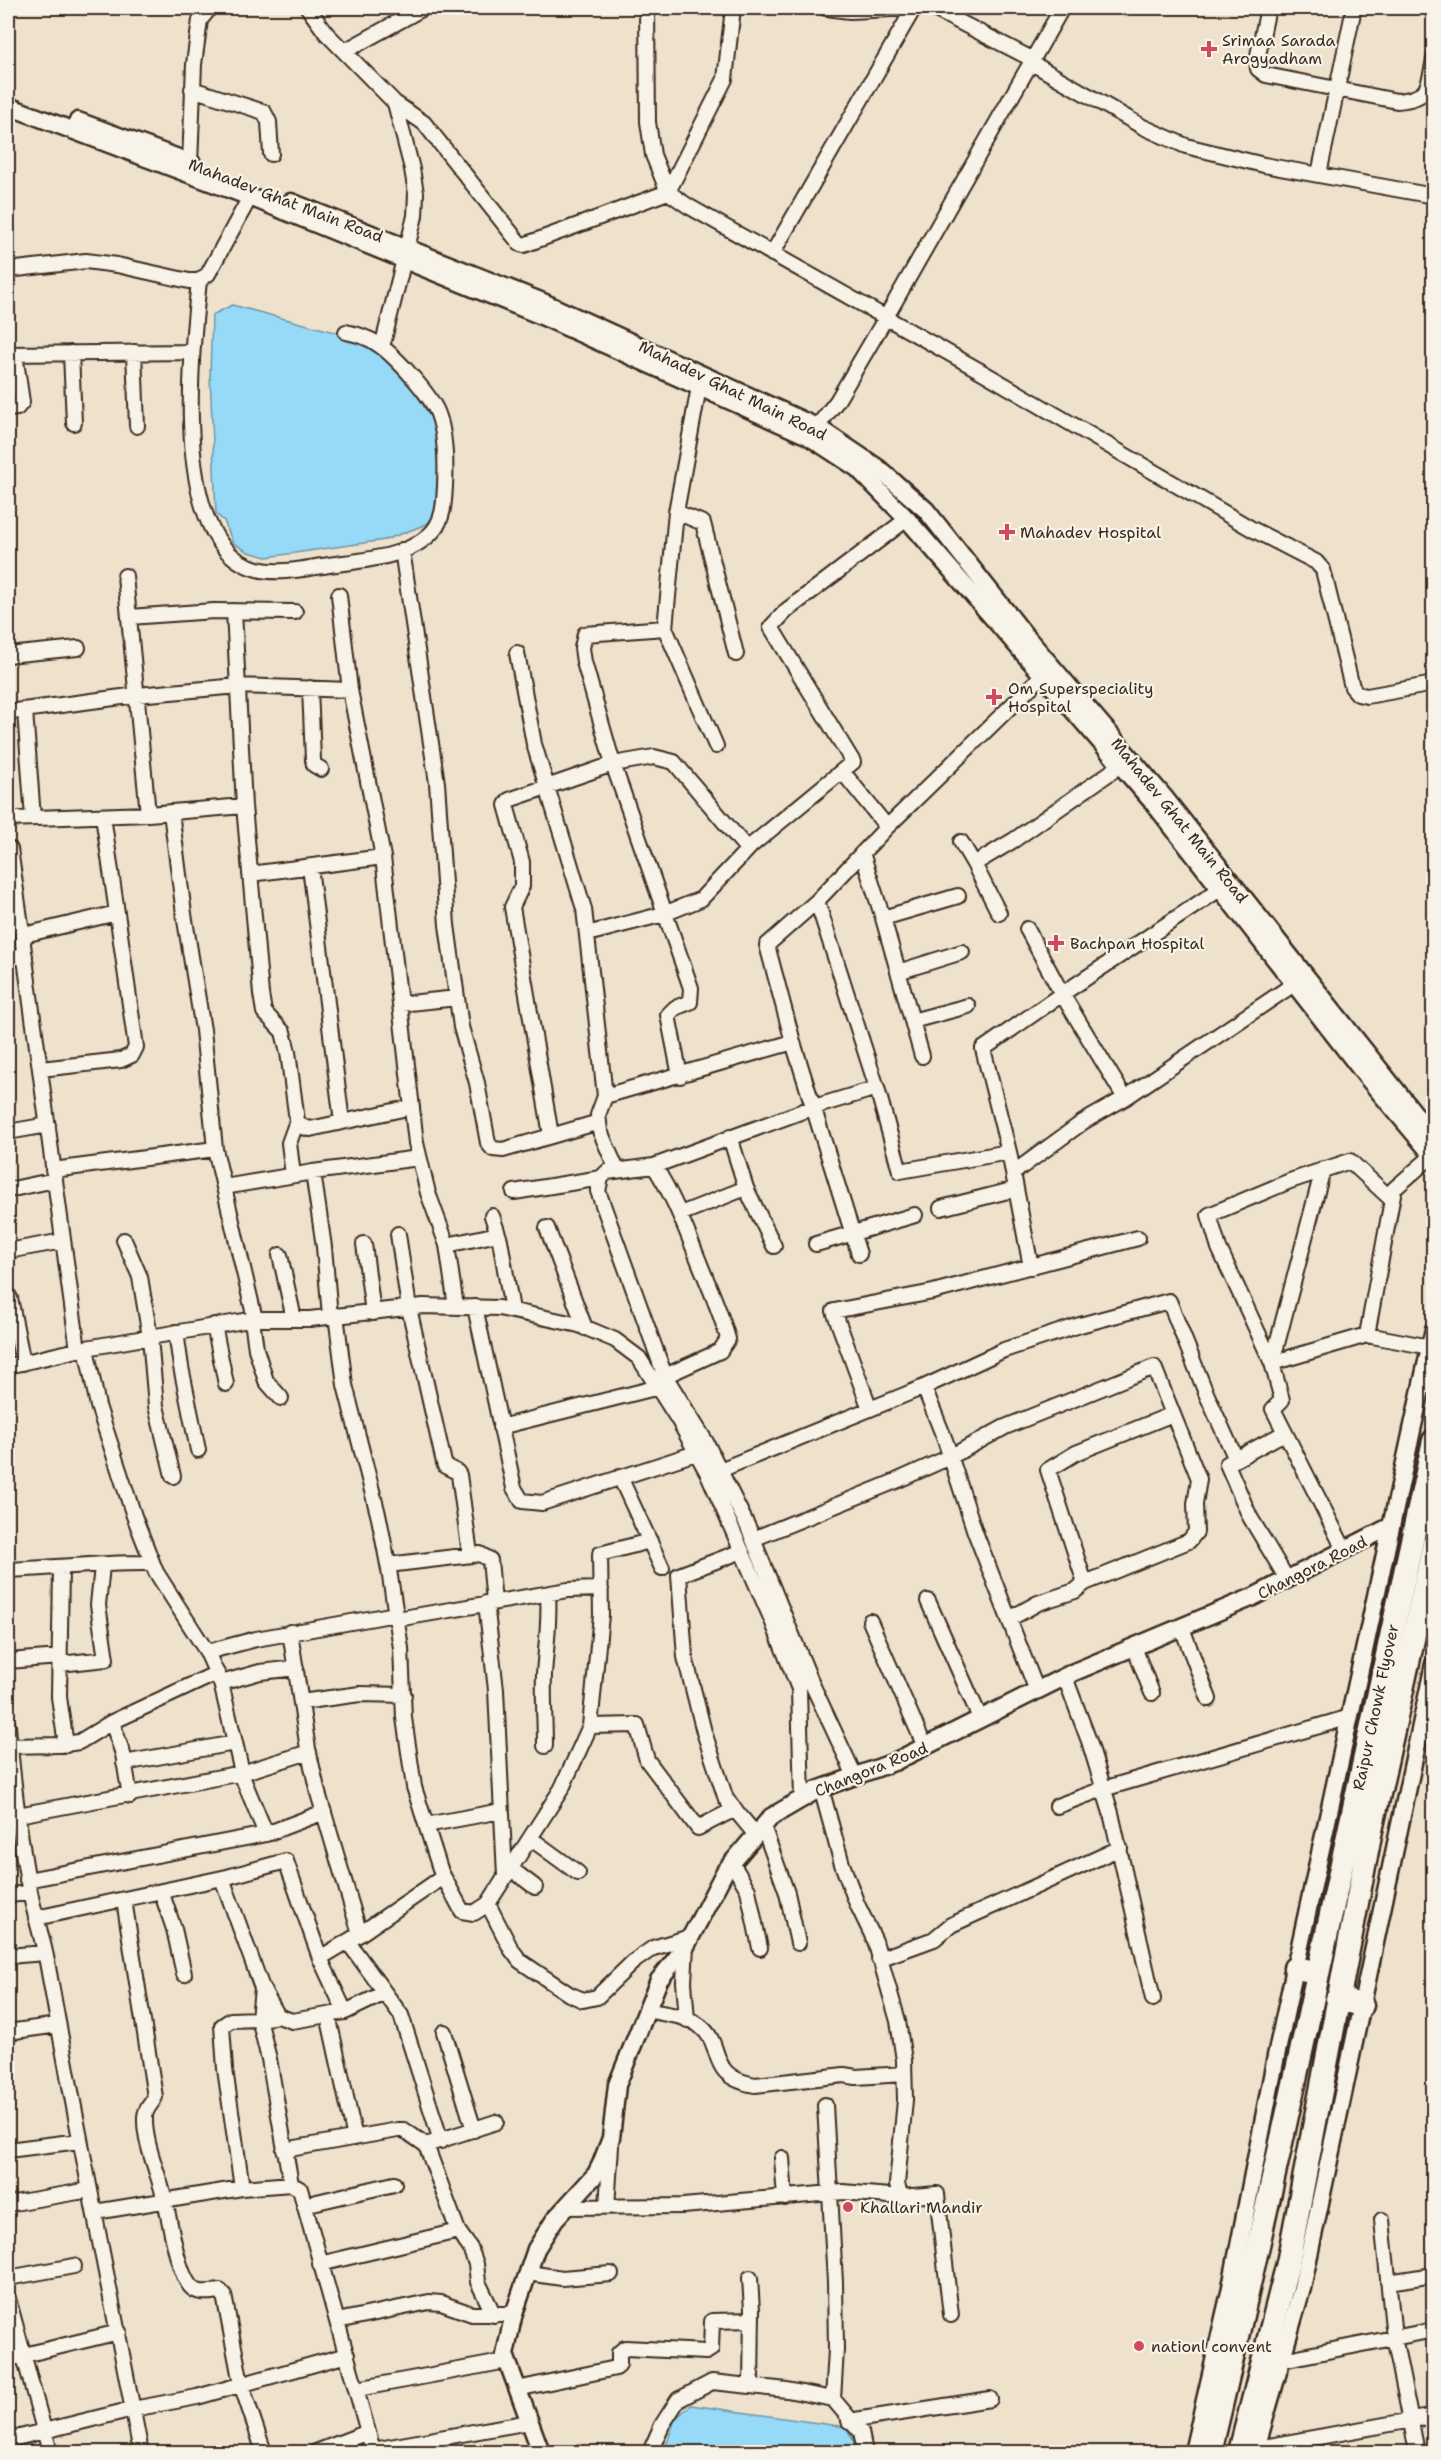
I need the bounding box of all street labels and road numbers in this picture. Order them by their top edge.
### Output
street label: Mahadev Ghat Main Road [185,154,386,247]
street label: Mahadev Ghat Main Road [635,336,830,445]
street label: Mahadev Ghat Main Road [1106,733,1253,907]
street label: Changora Road [1254,1531,1371,1604]
street label: Raipur Chowk Flyover [1348,1622,1403,1792]
street label: Changora Road [811,1737,931,1802]

